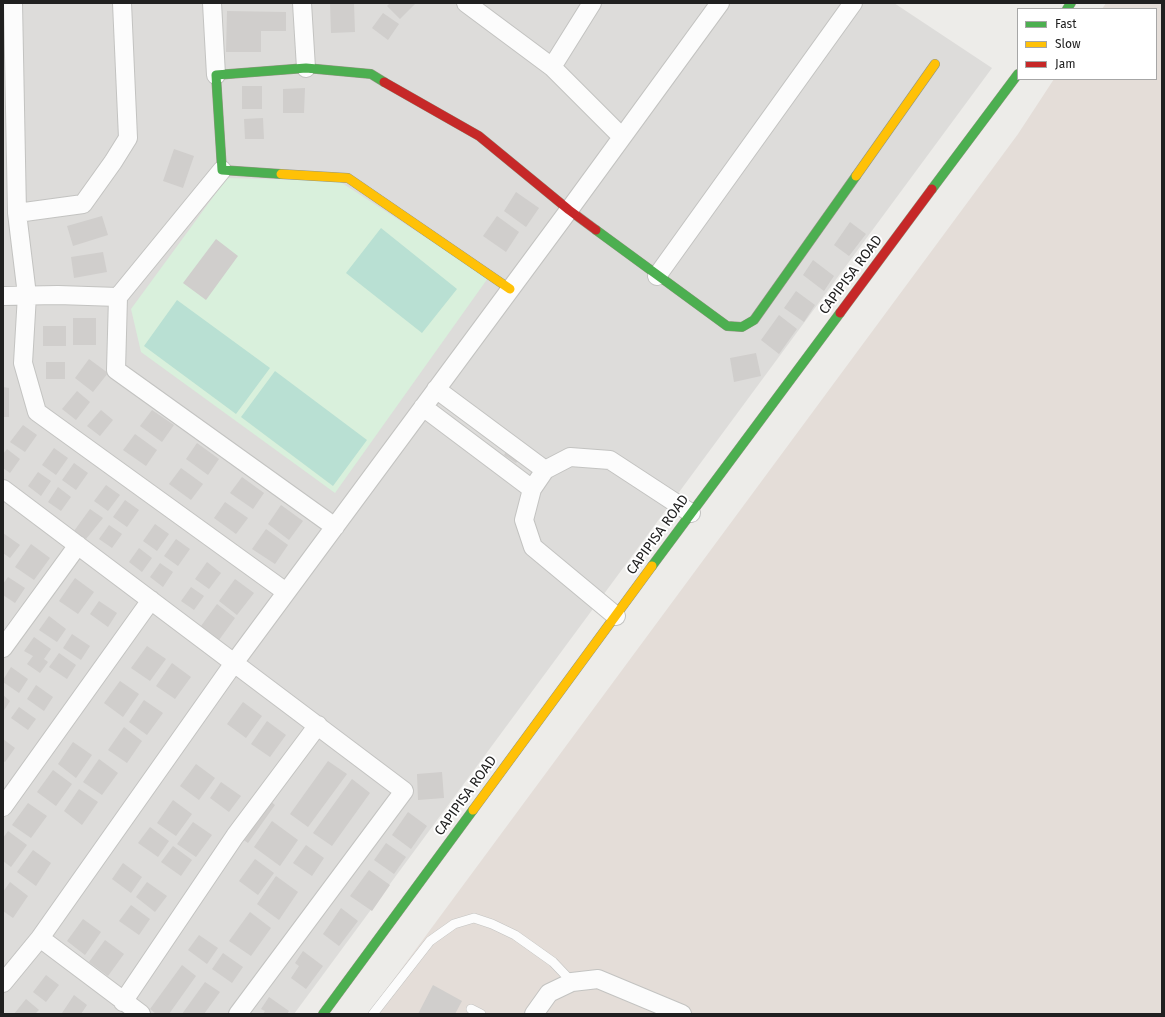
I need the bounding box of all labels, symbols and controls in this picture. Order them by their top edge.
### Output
legend [1017,8,1157,80]
text: Fast [1055,17,1077,31]
text: Slow [1055,37,1081,51]
text: Jam [1055,57,1075,71]
street label: CAPIPISA ROAD [816,232,886,318]
street label: CAPIPISA ROAD [623,492,693,578]
street label: CAPIPISA ROAD [431,753,501,839]

